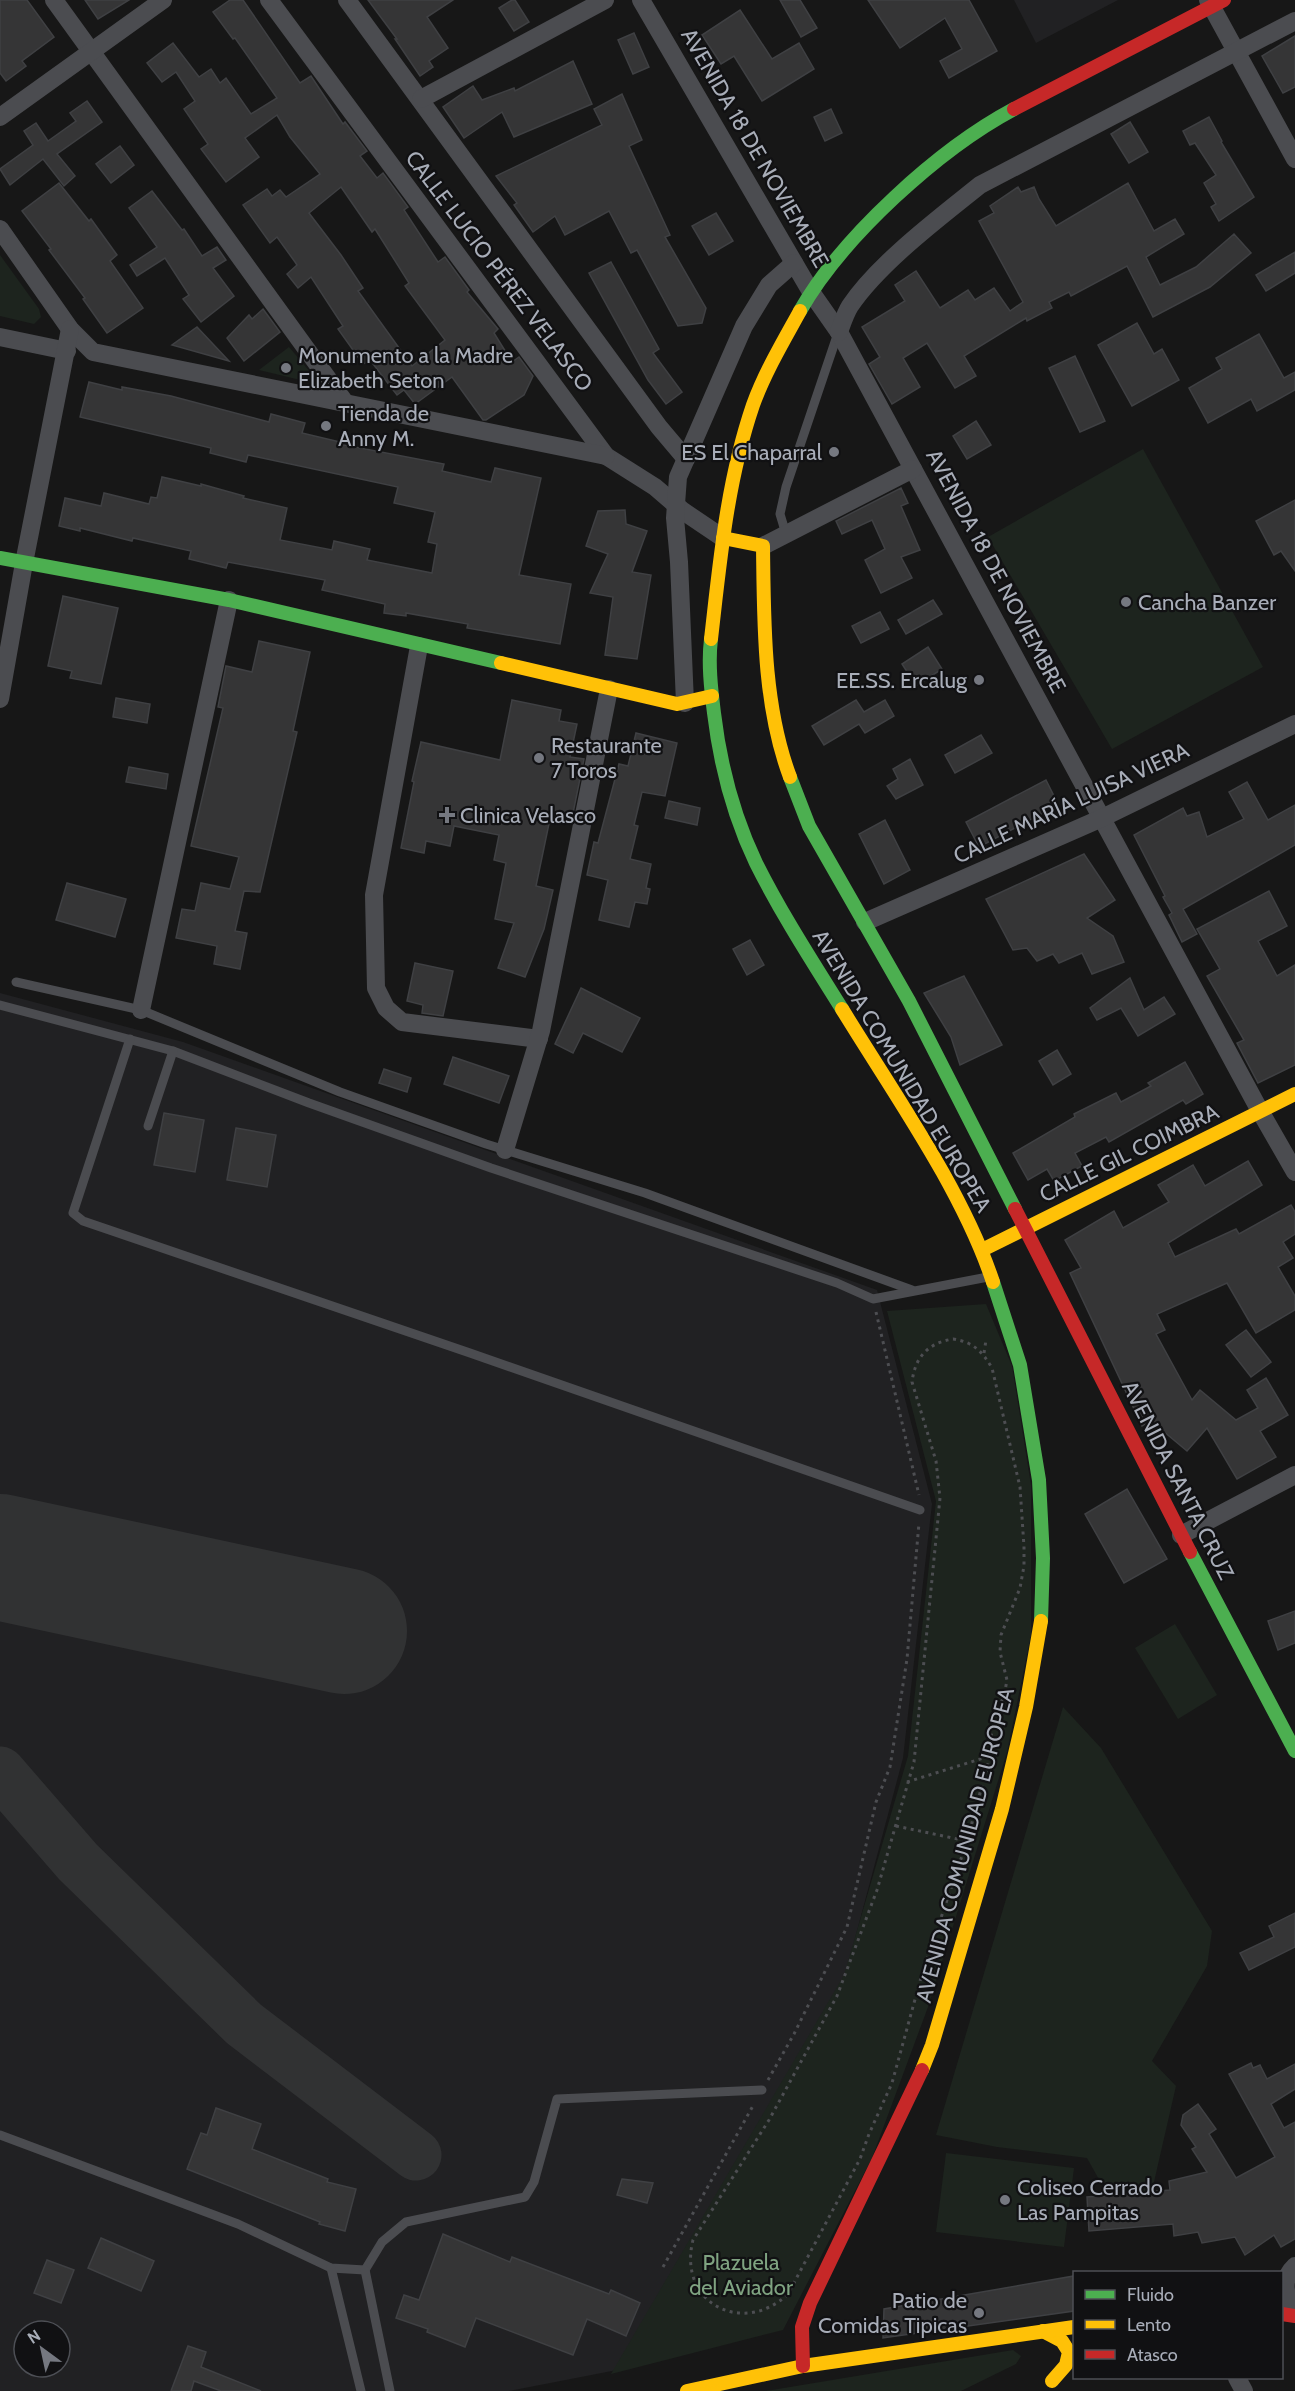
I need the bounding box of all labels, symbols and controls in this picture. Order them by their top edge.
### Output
street label: AVENIDA 18 DE NOVIEMBRE [675,24,835,272]
street label: CALLE LUCIO PÉREZ VELASCO [400,145,598,397]
place label: Monumento a la Madre Elizabeth Seton [298,342,513,394]
marker: Monumento a la Madre Elizabeth Seton [279,361,293,375]
place label: Tienda de Anny M. [338,400,429,452]
marker: Tienda de Anny M. [319,419,333,433]
place label: ES El Chaparral [681,439,823,466]
marker: ES El Chaparral [827,445,841,459]
street label: AVENIDA 18 DE NOVIEMBRE [920,445,1072,697]
place label: Cancha Banzer [1138,589,1276,616]
marker: Cancha Banzer [1119,595,1133,609]
place label: EE.SS. Ercalug [836,667,968,694]
marker: EE.SS. Ercalug [972,673,986,687]
place label: Restaurante 7 Toros [551,732,662,784]
street label: CALLE MARÍA LUISA VIERA [949,736,1193,869]
marker: Restaurante 7 Toros [532,751,546,765]
place label: Clinica Velasco [460,802,596,829]
marker: Clinica Velasco [438,806,456,824]
street label: AVENIDA COMUNIDAD EUROPEA [807,925,998,1218]
street label: CALLE GIL COIMBRA [1035,1098,1223,1208]
street label: AVENIDA SANTA CRUZ [1116,1376,1240,1584]
street label: AVENIDA COMUNIDAD EUROPEA [910,1684,1020,2005]
place label: Coliseo Cerrado Las Pampitas [1017,2174,1163,2226]
marker: Coliseo Cerrado Las Pampitas [998,2193,1012,2207]
park label: Plazuela del Aviador [689,2249,793,2301]
legend [1073,2271,1283,2379]
text: Fluido [1127,2284,1174,2306]
place label: Patio de Comidas Tipicas [818,2287,967,2339]
marker: Patio de Comidas Tipicas [972,2306,986,2320]
text: Lento [1127,2314,1171,2336]
north arrow [12,2319,72,2379]
text: N [24,2326,44,2348]
text: Atasco [1127,2344,1178,2366]

